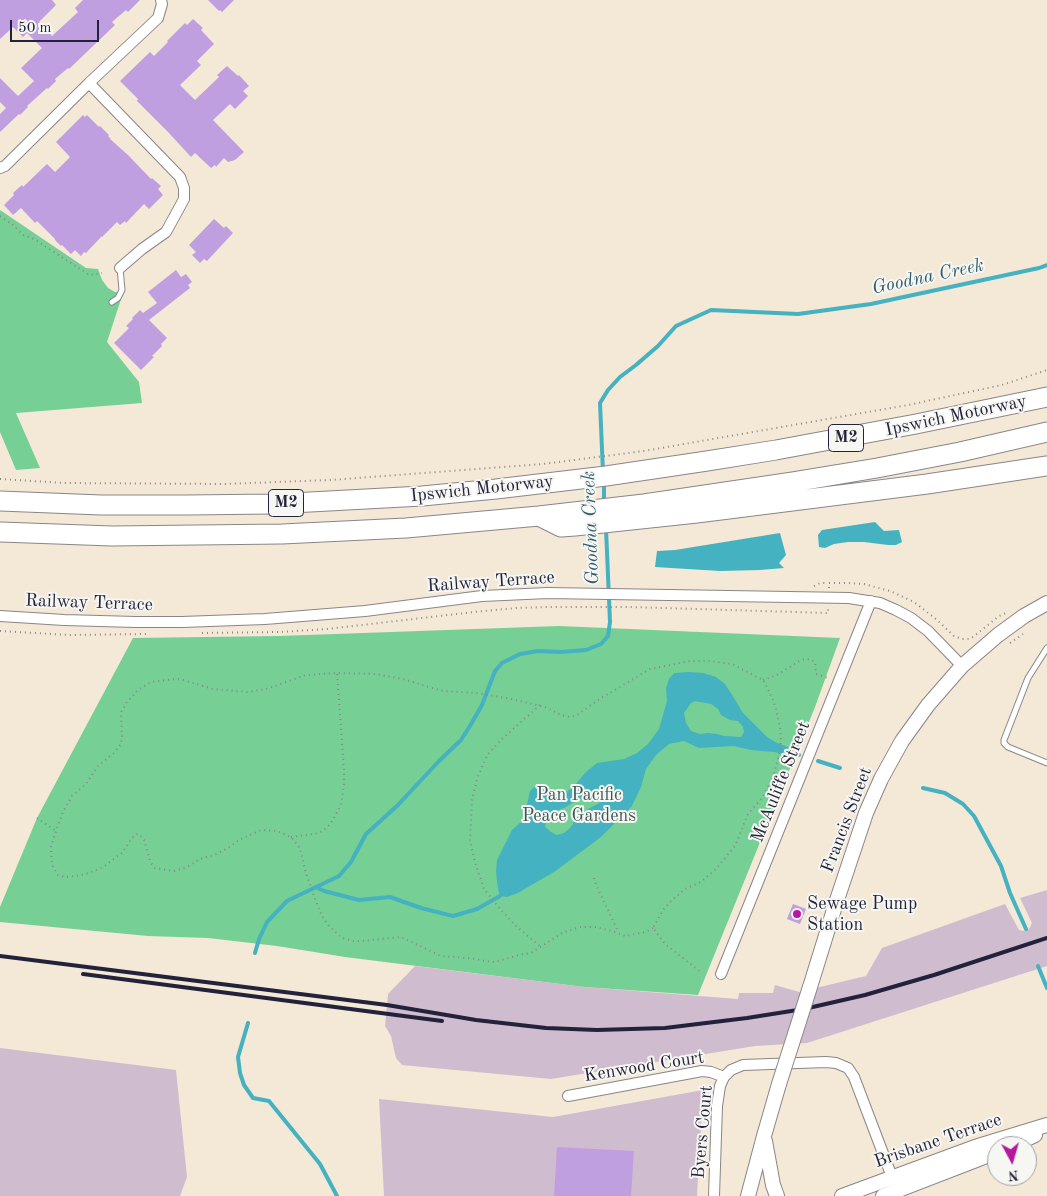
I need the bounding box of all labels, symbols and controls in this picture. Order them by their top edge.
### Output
scale bar [12,10,101,42]
text: 50 m [18,21,52,36]
water label: Goodna Creek [870,254,986,300]
street label: Ipswich Motorway [883,390,1029,442]
road number: M2 [828,424,864,452]
street label: Ipswich Motorway [409,471,555,507]
water label: Goodna Creek [578,471,604,585]
road number: M2 [268,489,304,516]
street label: Railway Terrace [427,567,555,597]
street label: Railway Terrace [25,590,153,616]
street label: McAuliffe Street [747,718,815,846]
street label: Francis Street [817,764,877,876]
park label: Pan Pacific Peace Gardens [522,784,636,826]
place label: Sewage Pump Station [807,893,917,936]
marker: Sewage Pump Station [791,908,803,920]
street label: Kenwood Court [582,1047,706,1087]
street label: Byers Court [688,1084,718,1180]
street label: Brisbane Terrace [871,1109,1005,1173]
north arrow [987,1136,1037,1186]
text: N [1007,1167,1020,1182]

